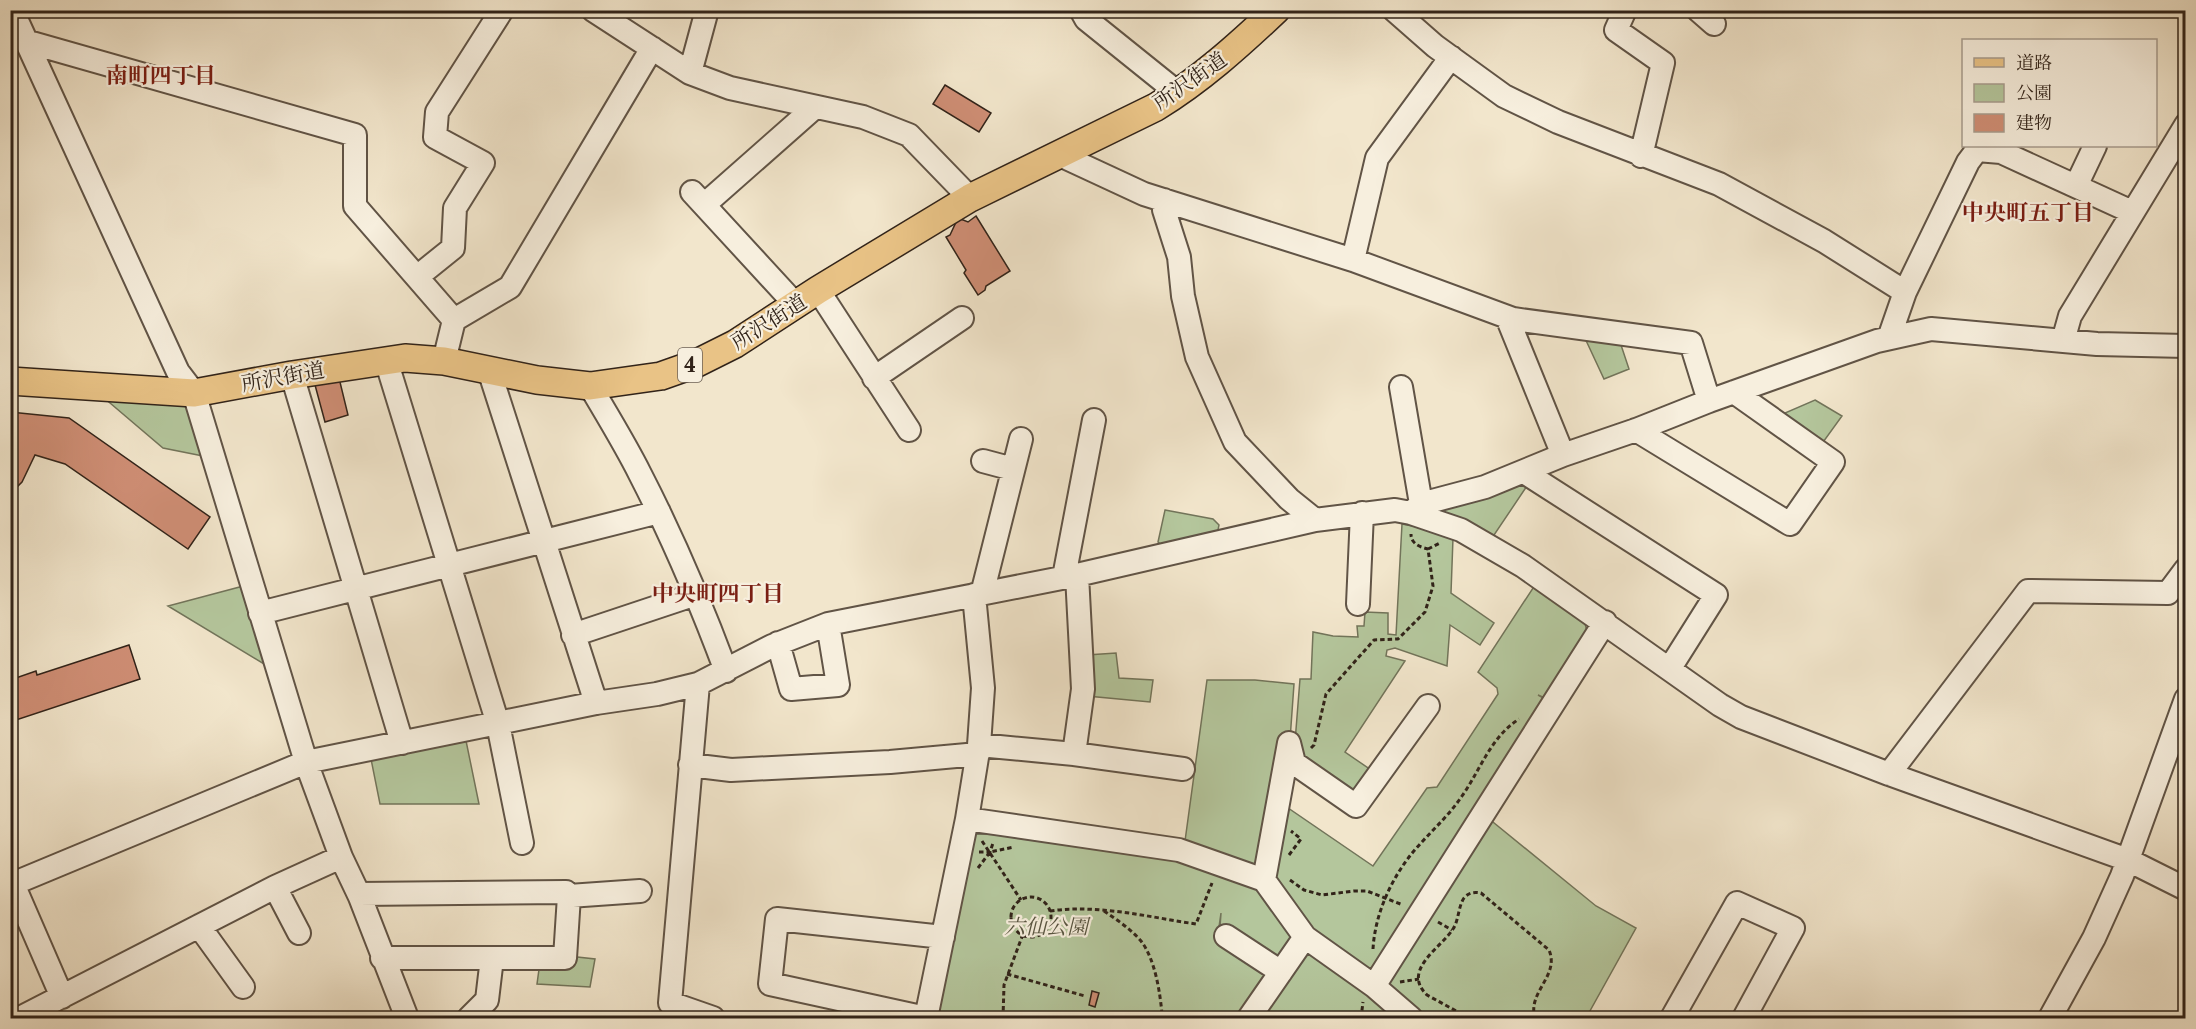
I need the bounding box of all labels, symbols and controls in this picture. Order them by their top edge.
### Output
legend [1962,39,2157,147]
street label: 所沢街道 [1148,46,1231,115]
text: 道路 [2016,52,2052,74]
district label: 南町四丁目 [106,62,216,89]
text: 公園 [2016,82,2052,104]
text: 建物 [2016,112,2052,134]
district label: 中央町五丁目 [1962,199,2094,226]
street label: 所沢街道 [726,289,811,354]
road number: 4 [678,348,702,382]
street label: 所沢街道 [239,357,326,396]
district label: 中央町四丁目 [652,580,784,607]
park label: 六仙公園 [1004,914,1091,939]

